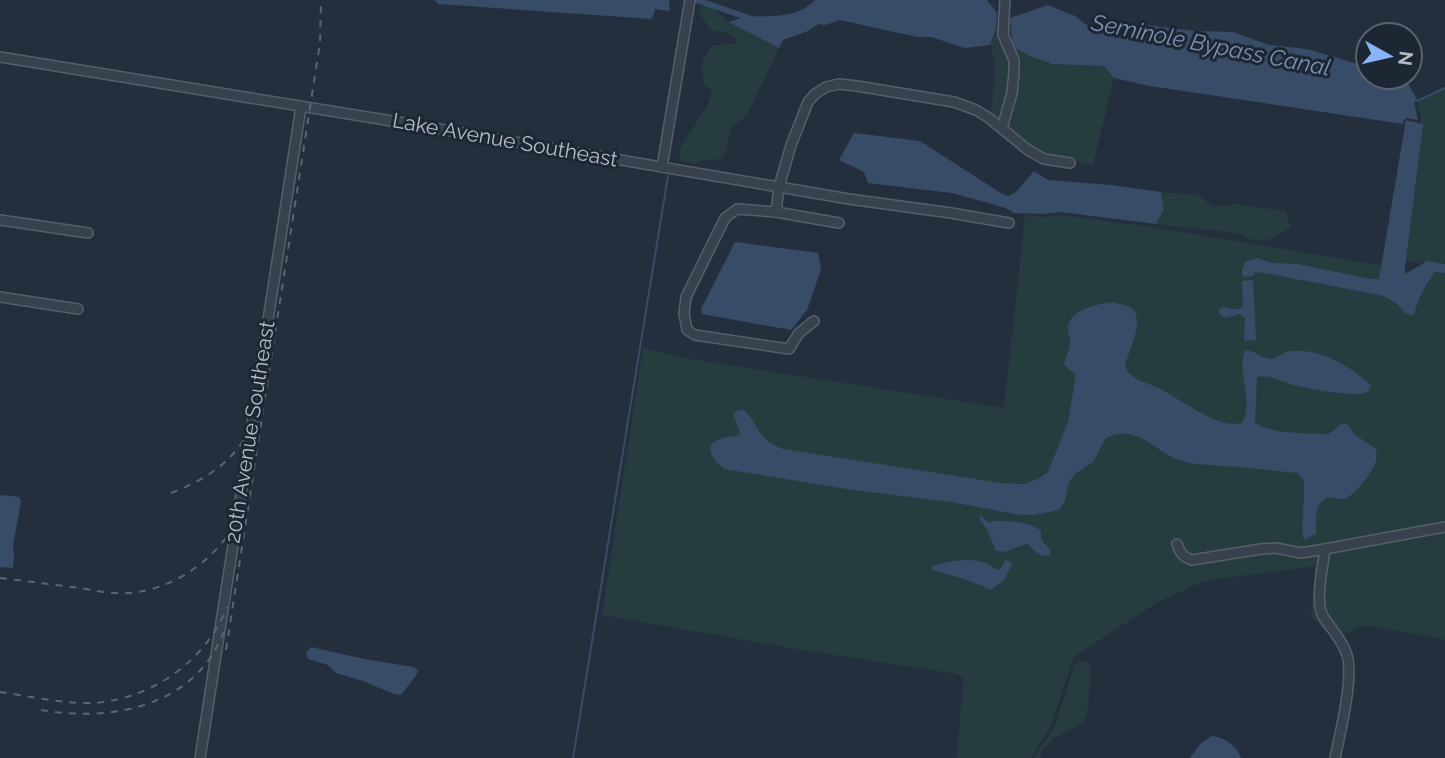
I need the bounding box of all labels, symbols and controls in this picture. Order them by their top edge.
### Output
water label: Seminole Bypass Canal [1088,8,1333,81]
north arrow [1354,21,1424,91]
text: N [1394,50,1418,67]
street label: Lake Avenue Southeast [391,107,620,172]
street label: 20th Avenue Southeast [220,319,279,545]

